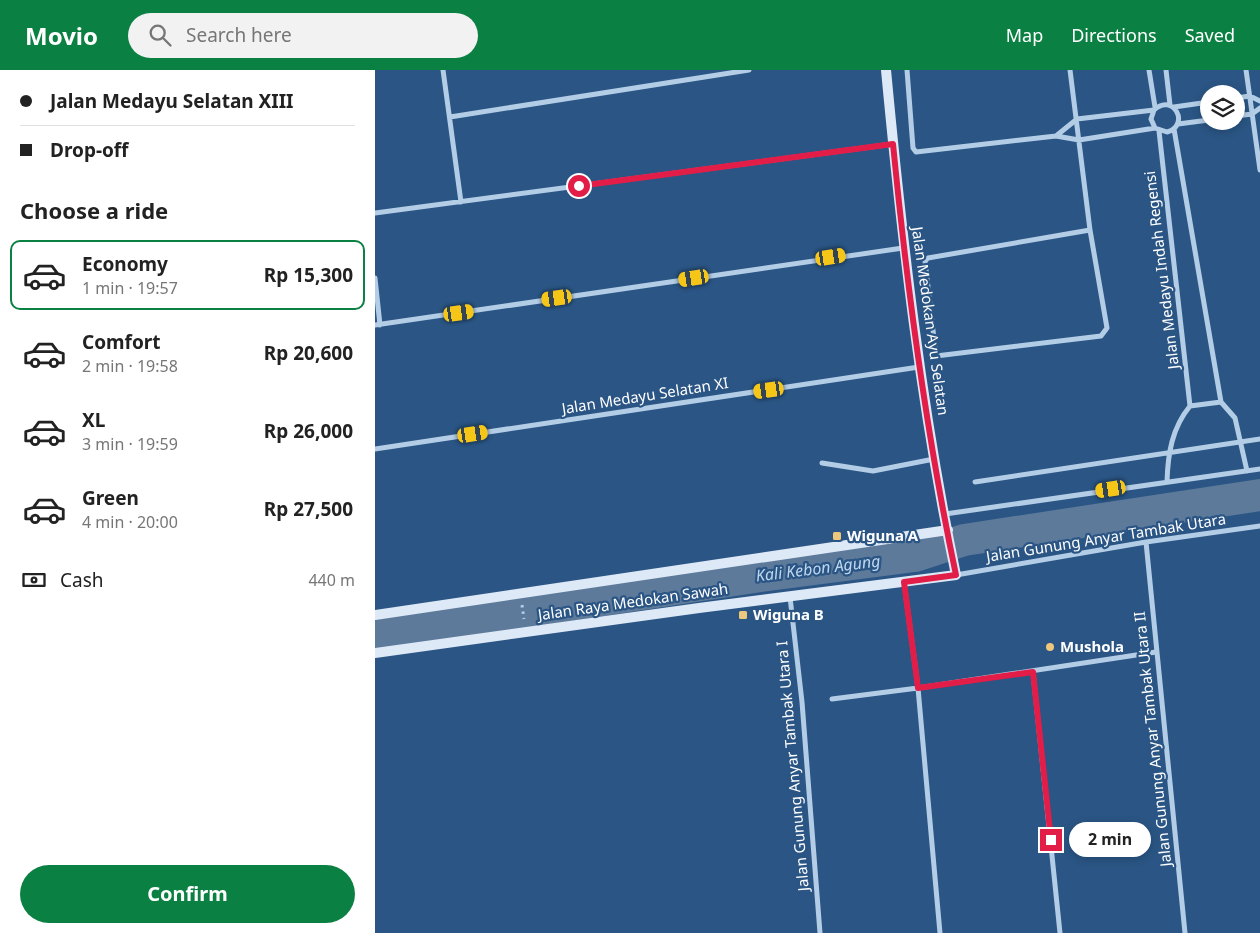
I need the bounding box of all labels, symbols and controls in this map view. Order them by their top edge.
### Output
search box [128,13,478,58]
text: Movio [25,19,98,52]
icon: search [146,21,174,49]
text: Search here [186,22,292,48]
text: Map [1006,23,1043,47]
text: Directions [1071,23,1157,47]
text: Saved [1185,23,1235,47]
map controls [1200,85,1245,130]
button: layers [1200,85,1245,130]
text: Jalan Medayu Selatan XIII [50,88,293,114]
text: Drop-off [50,137,129,163]
street label: Jalan Medayu Indah Regensi [1139,170,1183,372]
route start [568,175,590,197]
text: Choose a ride [20,195,168,225]
street label: Jalan Medokan Ayu Selatan [908,223,954,417]
car [815,247,846,267]
text: Economy [82,251,168,277]
icon: car [22,253,67,298]
text: Rp 15,300 [264,262,353,288]
car [678,268,709,288]
text: 1 min · 19:57 [82,277,178,299]
car [541,288,572,308]
car [443,303,474,323]
text: Comfort [82,329,161,355]
icon: car [22,331,67,376]
text: Rp 20,600 [264,340,353,366]
text: 2 min · 19:58 [82,355,178,377]
street label: Jalan Medayu Selatan XI [558,372,730,418]
car [753,380,784,400]
text: XL [82,407,105,433]
icon: car [22,409,67,454]
text: Rp 26,000 [264,418,353,444]
car [457,424,488,444]
text: 3 min · 19:59 [82,433,178,455]
car [1095,479,1126,499]
text: Green [82,485,139,511]
icon: car [22,487,67,532]
text: Rp 27,500 [264,496,353,522]
street label: Jalan Gunung Anyar Tambak Utara [983,508,1227,566]
text: 4 min · 20:00 [82,511,178,533]
place label: Wiguna A [847,525,919,545]
marker: Wiguna A [831,530,843,542]
water label: Kali Kebon Agung [755,549,881,587]
icon: cash [20,566,48,594]
text: Cash [60,567,104,593]
text: 440 m [308,569,355,591]
street label: Jalan Raya Medokan Sawah [535,578,729,625]
place label: Wiguna B [753,604,824,624]
marker: Wiguna B [737,609,749,621]
street label: Jalan Gunung Anyar Tambak Utara II [1129,611,1176,870]
place label: Mushola [1060,636,1124,656]
street label: Jalan Gunung Anyar Tambak Utara I [771,640,813,894]
marker: Mushola [1044,641,1056,653]
callout: 2 min [1069,822,1151,858]
text: 2 min [1088,828,1132,850]
route end [1040,829,1062,851]
button: Confirm [20,865,355,923]

